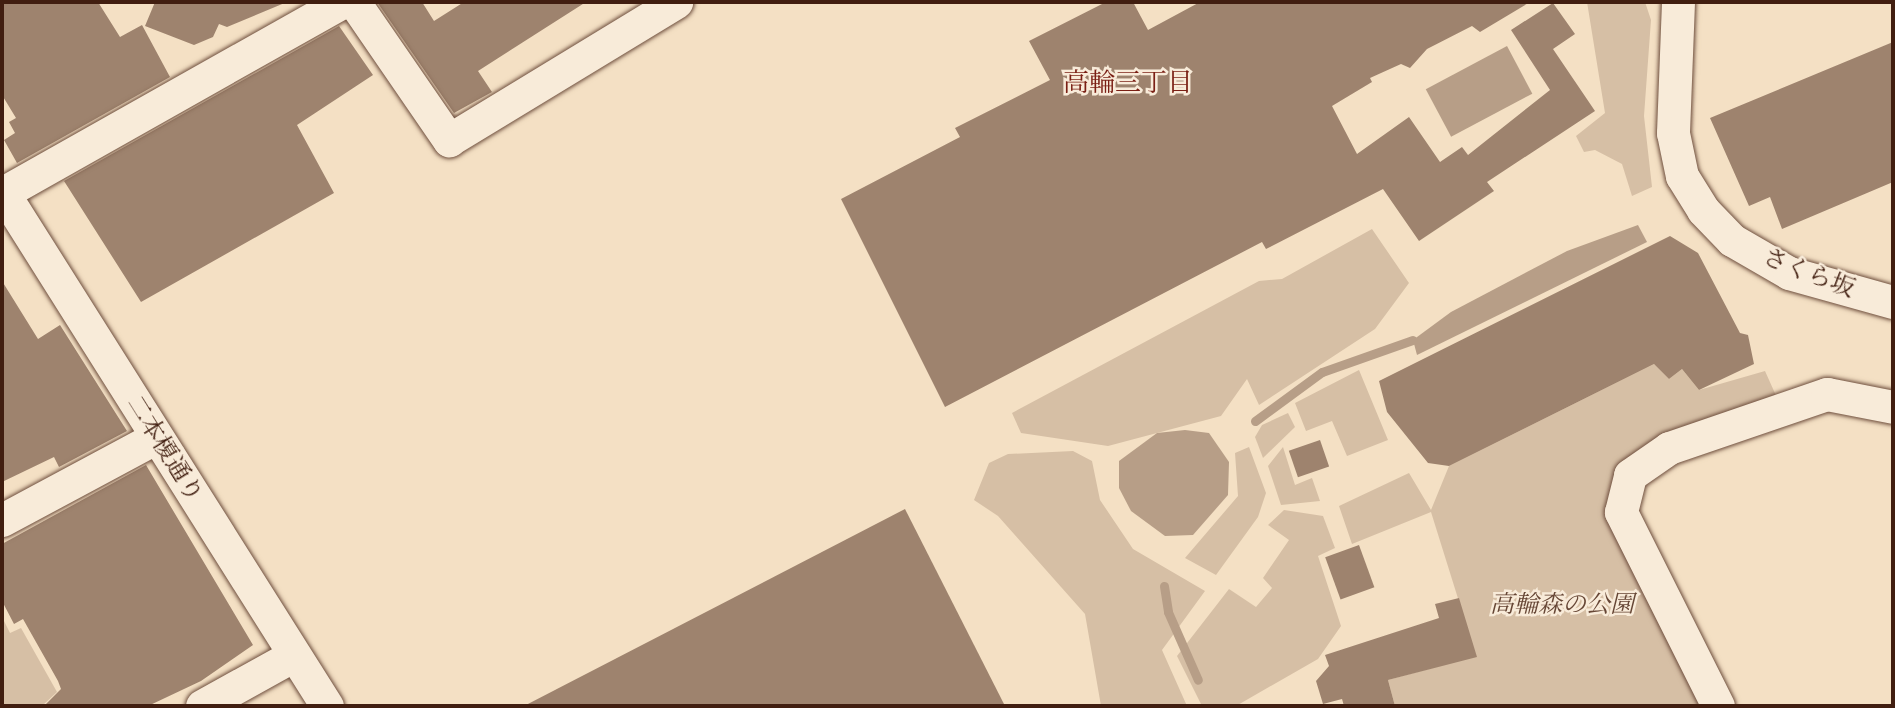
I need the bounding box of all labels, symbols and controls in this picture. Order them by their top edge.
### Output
district label: 高輪三丁目 [1063,69,1193,101]
street label: さくら坂 [1758,244,1858,306]
street label: 二本榎通り [119,391,207,509]
park label: 高輪森の公園 [1490,593,1634,621]

